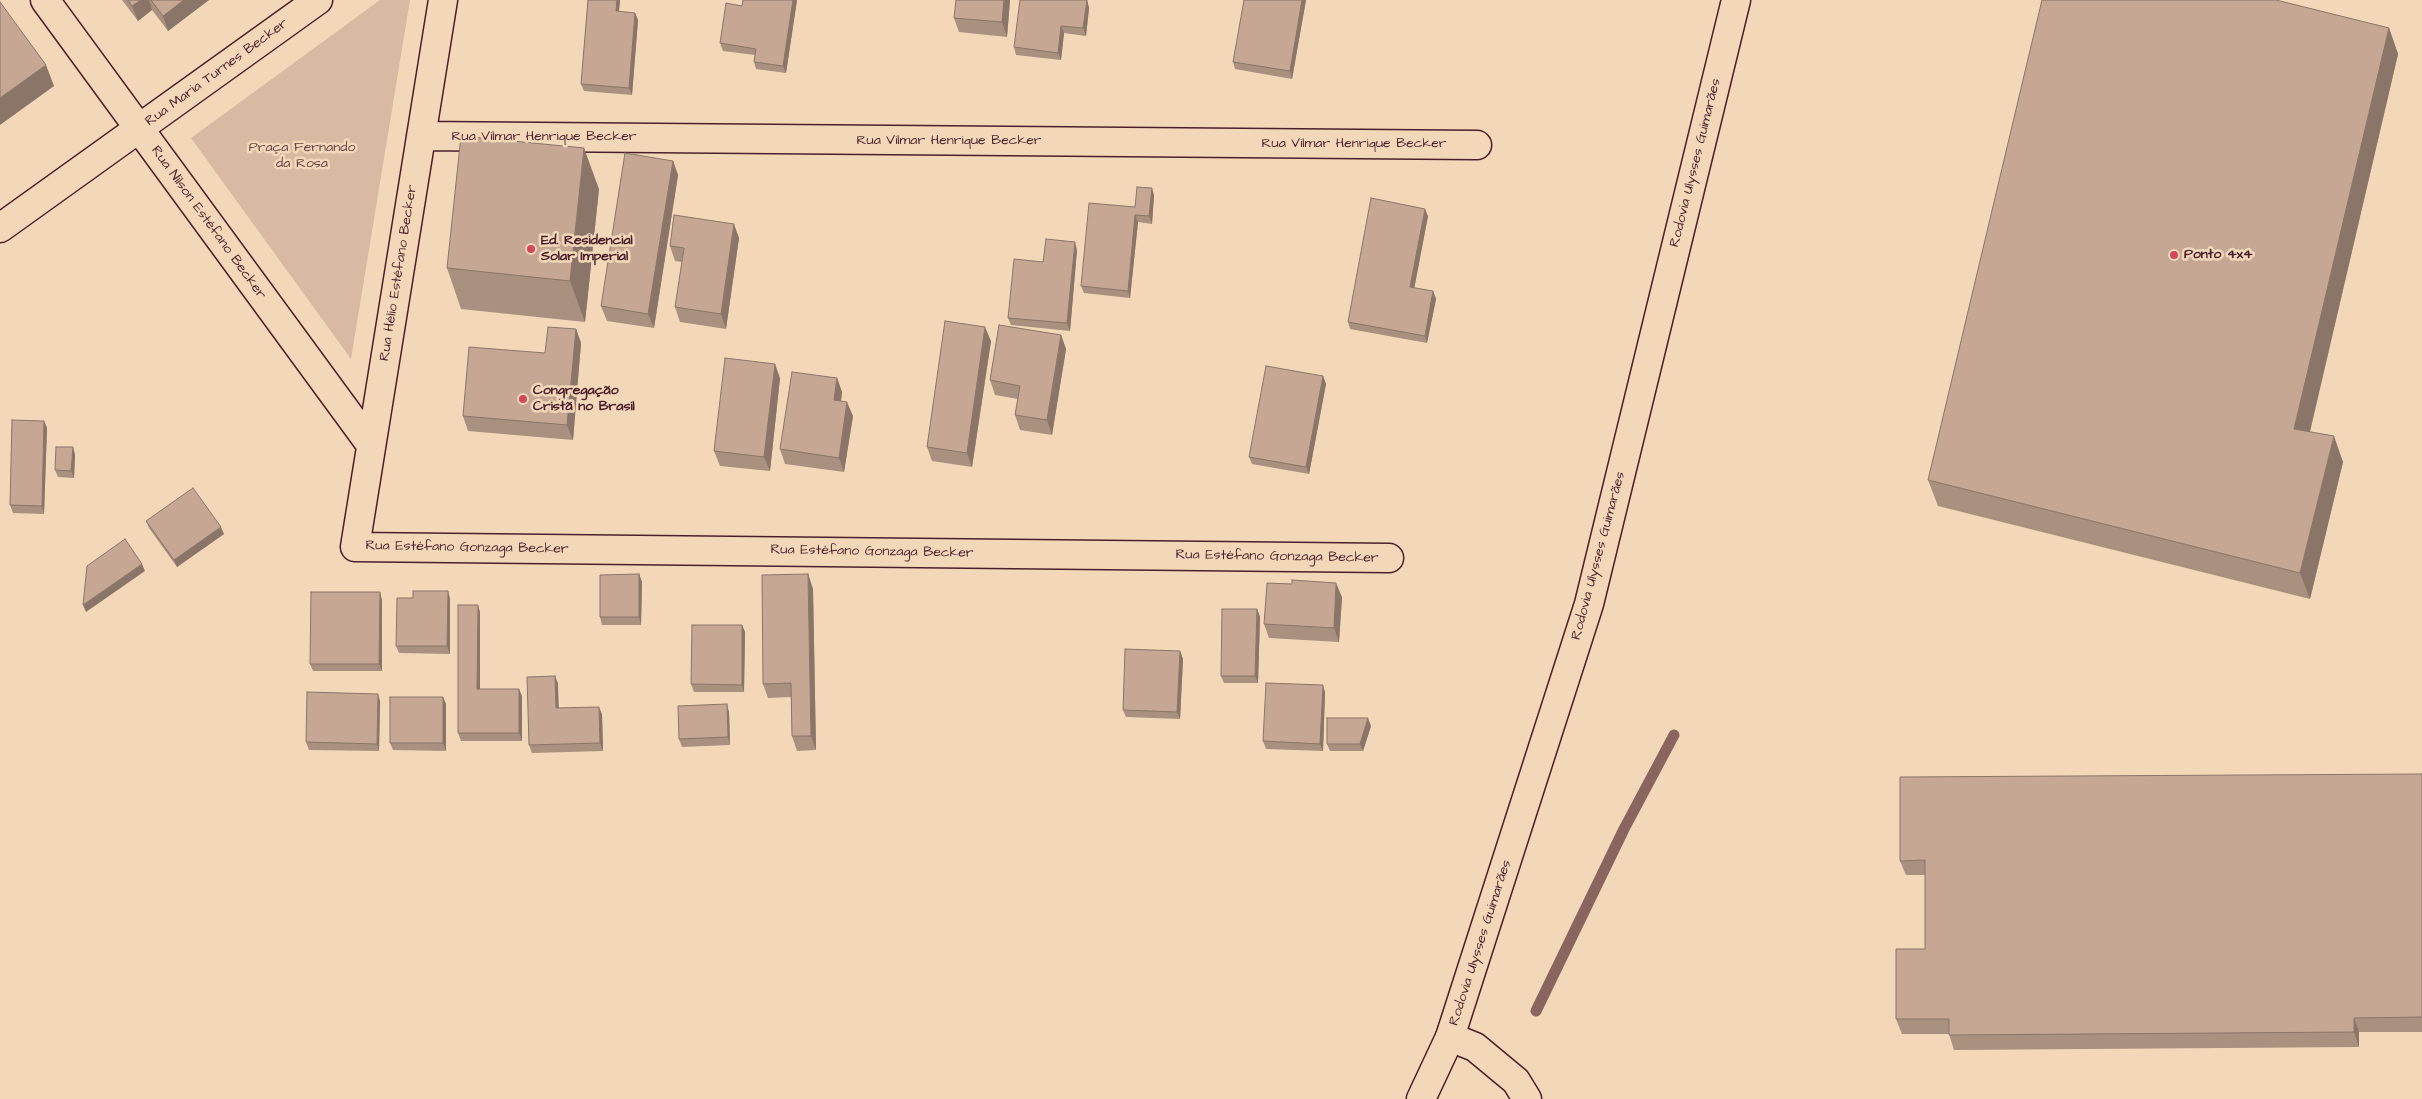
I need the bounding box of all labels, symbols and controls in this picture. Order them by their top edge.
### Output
street label: Rua Maria Turnes Becker [142,16,292,130]
street label: Rodovia Ulysses Guimarães [1667,77,1725,249]
street label: Rua Vilmar Henrique Becker [452,129,636,145]
street label: Rua Vilmar Henrique Becker [857,133,1041,149]
street label: Rua Vilmar Henrique Becker [1262,136,1446,152]
park label: Praça Fernando da Rosa [249,140,355,172]
street label: Rua Nilson Estéfano Becker [147,143,269,303]
street label: Rua Hélio Estéfano Becker [377,184,421,362]
place label: Ed. Residencial Solar Imperial [541,233,633,266]
marker: Ed. Residencial Solar Imperial [525,243,537,255]
place label: Ponto 4x4 [2184,247,2253,263]
marker: Ponto 4x4 [2168,249,2180,261]
place label: Congregação Cristã no Brasil [533,383,635,416]
marker: Congregação Cristã no Brasil [517,393,529,405]
street label: Rodovia Ulysses Guimarães [1568,470,1630,642]
street label: Rua Estéfano Gonzaga Becker [365,538,569,558]
street label: Rua Estéfano Gonzaga Becker [770,542,974,562]
street label: Rua Estéfano Gonzaga Becker [1175,547,1379,567]
street label: Rodovia Ulysses Guimarães [1446,858,1516,1028]

